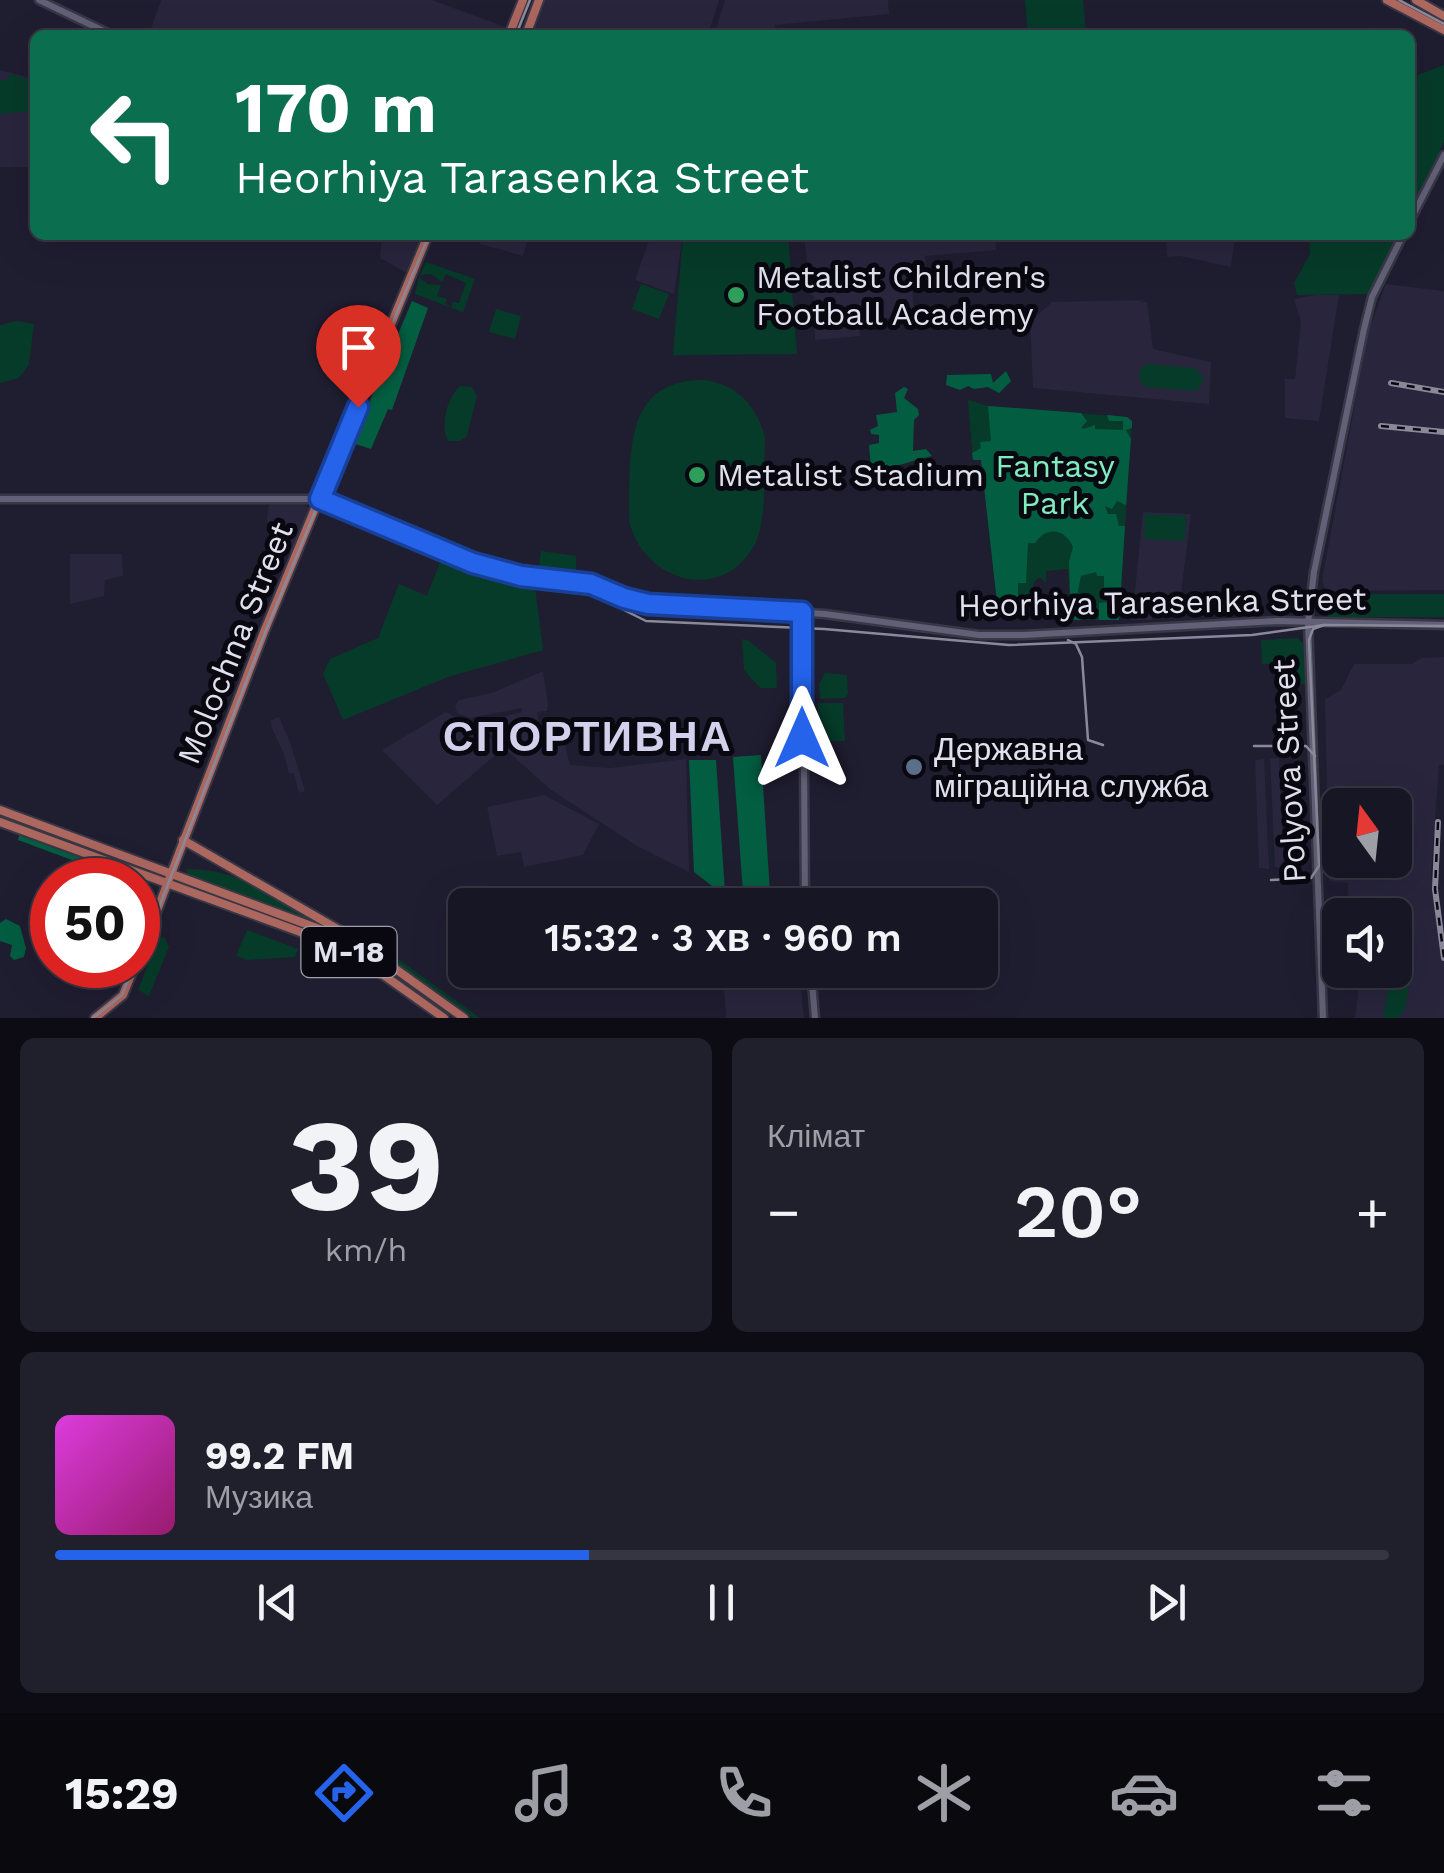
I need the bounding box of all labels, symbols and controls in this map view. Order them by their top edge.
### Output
text: 170 m [235,67,437,149]
icon: left [70,70,200,200]
text: Heorhiya Tarasenka Street [235,151,809,204]
place label: Metalist Children's Football Academy [756,258,1046,333]
marker: Metalist Children's Football Academy [725,284,747,306]
pin [316,305,401,408]
icon: arrive [331,320,386,375]
park label: Fantasy Park [995,447,1115,522]
place label: Metalist Stadium [717,456,984,494]
marker: Metalist Stadium [686,464,708,486]
street label: Molochna Street [169,517,301,769]
street label: Heorhiya Tarasenka Street [958,579,1366,625]
street label: Polyova Street [1264,658,1314,884]
position arrow [750,686,854,790]
district label: СПОРТИВНА [443,712,733,761]
place label: Державна міграційна служба [934,730,1208,805]
marker: Державна міграційна служба [903,756,925,778]
north arrow [1322,788,1412,878]
map controls [1322,788,1412,988]
speed limit sign: 50 [30,858,160,988]
button: sound [1322,898,1412,988]
text: 15:32 · 3 хв · 960 m [544,916,902,960]
road number: М-18 [302,927,396,977]
text: 39 [287,1089,445,1242]
text: Клімат [767,1117,865,1155]
text: 20° [1014,1167,1142,1255]
text: − [767,1180,800,1244]
text: + [1356,1180,1389,1244]
text: km/h [325,1231,407,1269]
text: 99.2 FM [205,1434,354,1478]
text: Музика [205,1478,313,1516]
icon: previous [250,1575,305,1630]
icon: pause [694,1575,749,1630]
icon: next [1139,1575,1194,1630]
icon: directions [309,1758,379,1828]
icon: music [509,1758,579,1828]
icon: phone [709,1758,779,1828]
icon: climate [909,1758,979,1828]
icon: car [1109,1758,1179,1828]
icon: filters [1309,1758,1379,1828]
text: 15:29 [65,1767,179,1820]

